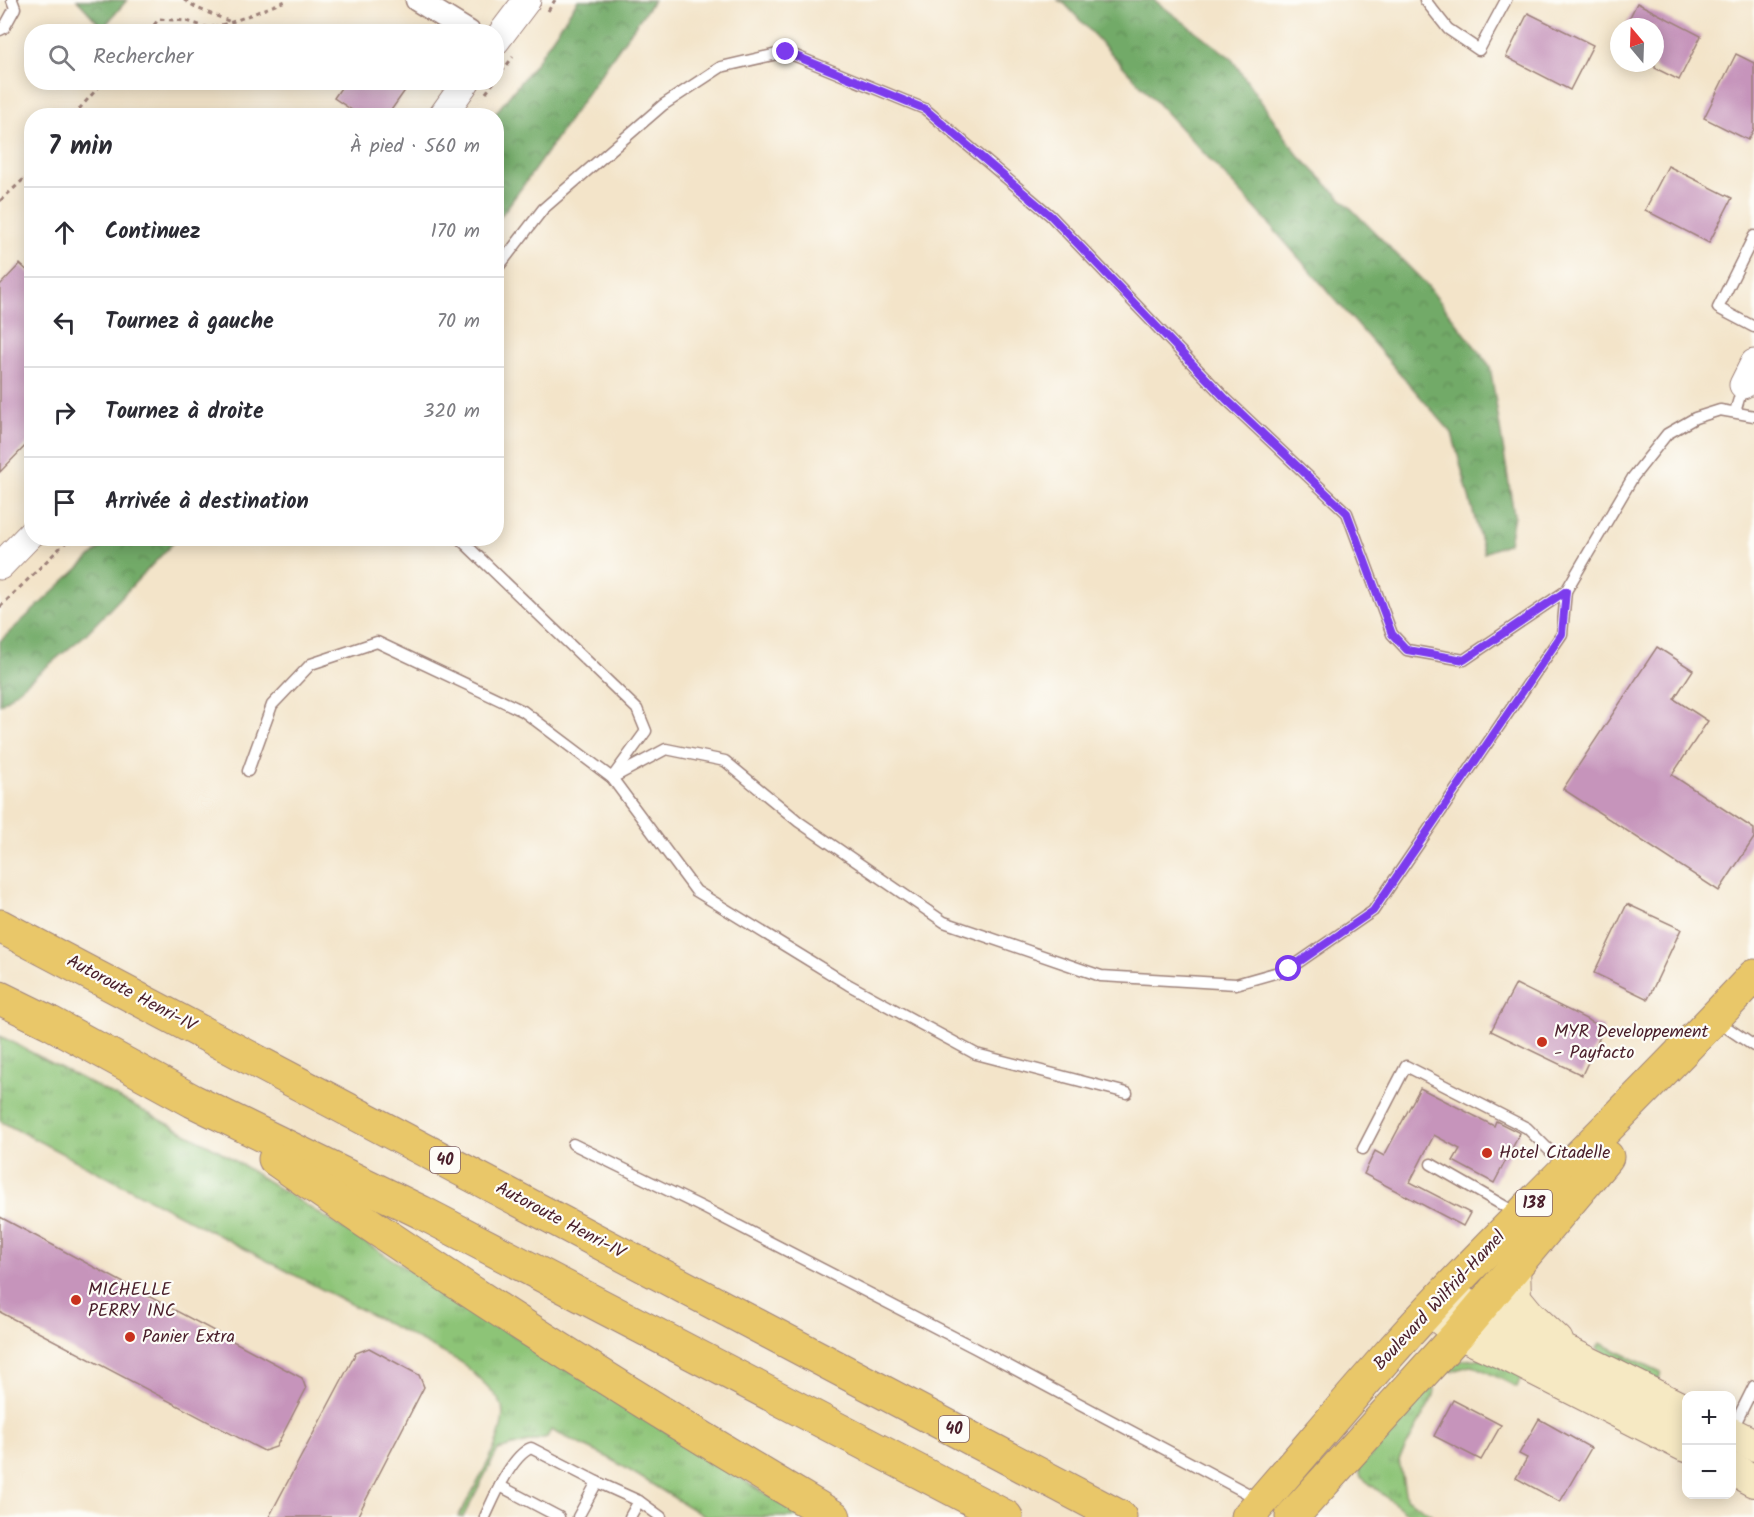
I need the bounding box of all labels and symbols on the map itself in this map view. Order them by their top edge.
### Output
north arrow [1610,18,1664,72]
route end [772,38,798,64]
street label: Autoroute Henri-IV [61,948,202,1041]
route start [1275,955,1301,981]
place label: MYR Developpement - Payfacto [1554,1018,1710,1068]
marker: MYR Developpement - Payfacto [1535,1035,1549,1049]
place label: Hotel Citadelle [1499,1139,1610,1168]
marker: Hotel Citadelle [1480,1146,1494,1160]
road number: 40 [430,1147,460,1173]
street label: Autoroute Henri-IV [490,1175,631,1268]
road number: 138 [1516,1190,1552,1216]
street label: Boulevard Wilfrid-Hamel [1367,1224,1514,1378]
place label: MICHELLE PERRY INC [88,1276,175,1326]
marker: MICHELLE PERRY INC [69,1293,83,1307]
place label: Panier Extra [142,1323,235,1352]
marker: Panier Extra [123,1330,137,1344]
road number: 40 [939,1416,969,1442]

